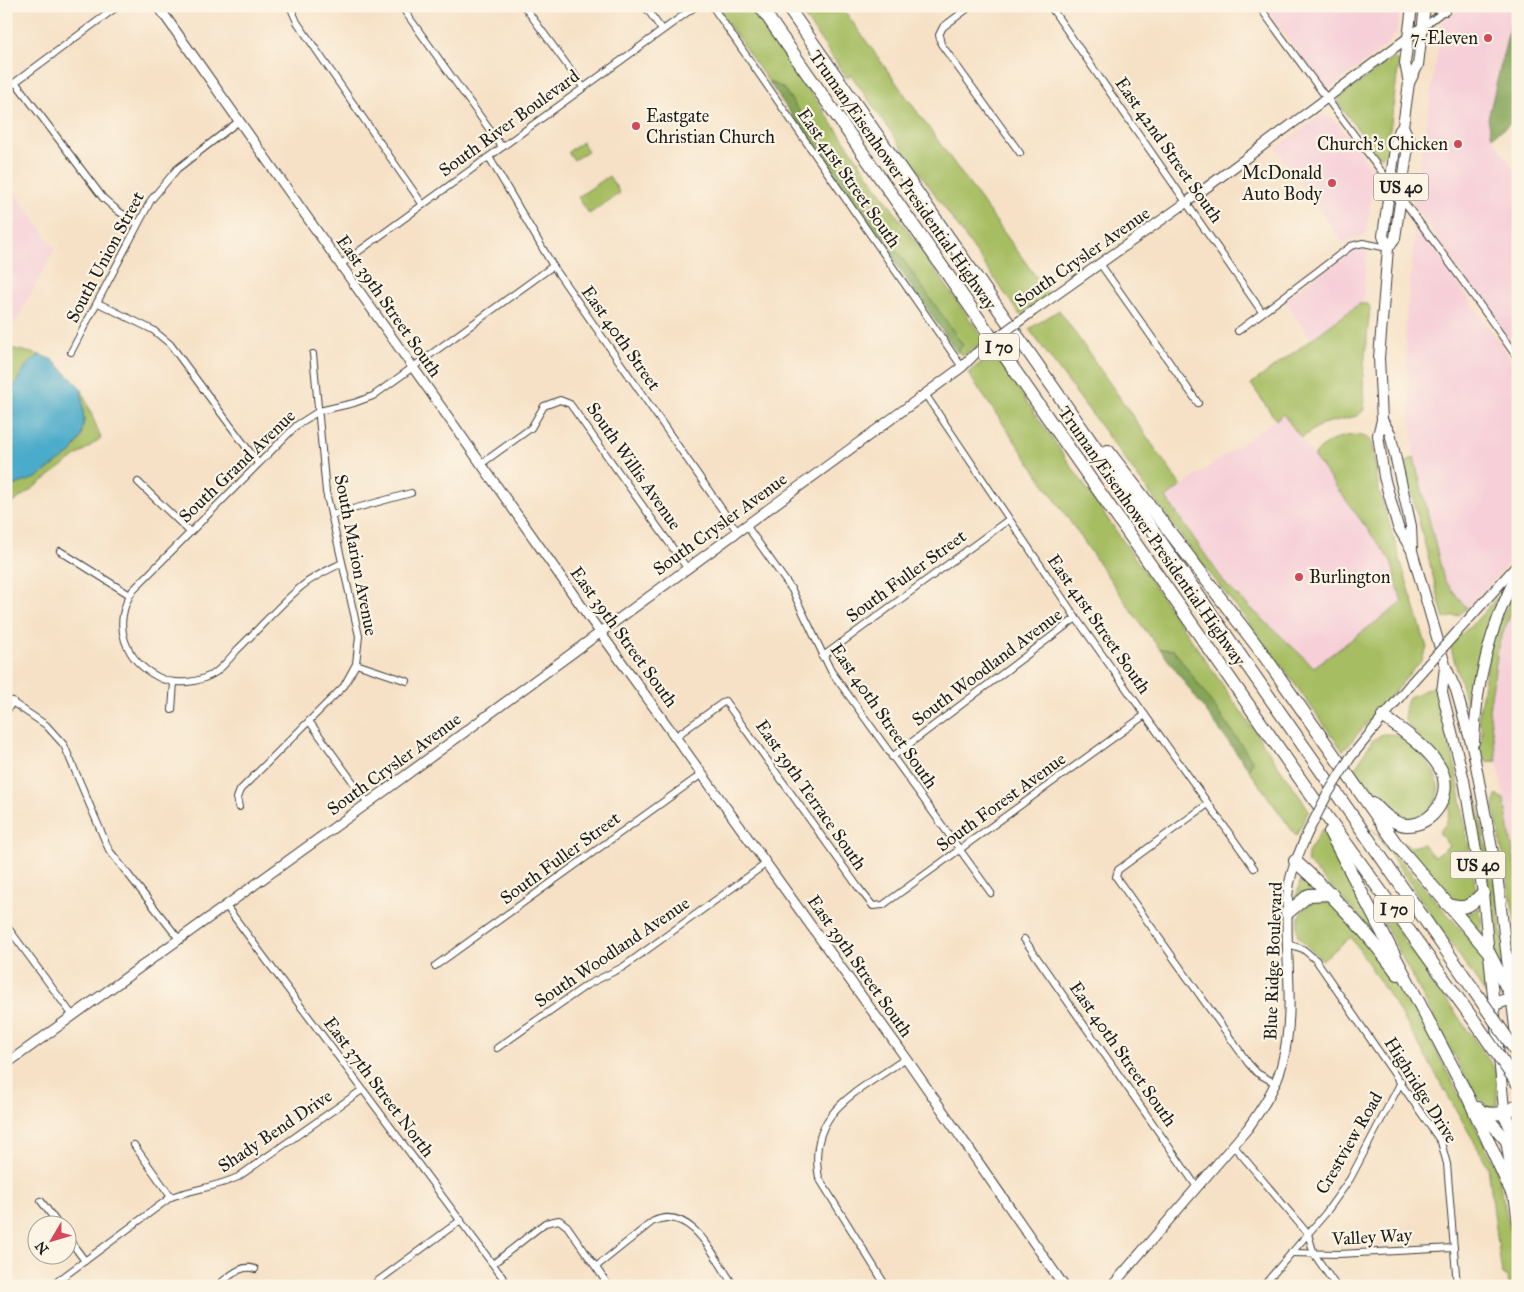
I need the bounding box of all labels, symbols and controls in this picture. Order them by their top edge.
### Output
place label: 7-Eleven [1410,27,1478,49]
marker: 7-Eleven [1482,32,1494,44]
street label: Truman/Eisenhower Presidential Highway [804,46,1002,315]
street label: South River Boulevard [435,65,583,181]
street label: East 42nd Street South [1110,73,1228,227]
street label: East 41st Street South [793,104,905,252]
place label: Eastgate Christian Church [646,105,775,148]
marker: Eastgate Christian Church [630,120,642,132]
place label: Church's Chicken [1317,133,1448,155]
marker: Church's Chicken [1452,138,1464,150]
place label: McDonald Auto Body [1242,162,1323,205]
road number: US 40 [1374,173,1428,200]
marker: McDonald Auto Body [1326,177,1338,189]
street label: South Union Street [61,187,149,326]
street label: South Crysler Avenue [1010,202,1154,312]
street label: East 39th Street South [332,231,446,381]
street label: East 40th Street [577,281,666,395]
road number: I 70 [979,334,1019,361]
street label: South Willis Avenue [582,398,686,534]
street label: Truman/Eisenhower Presidential Highway [1053,402,1251,671]
street label: South Grand Avenue [174,405,300,527]
street label: South Crysler Avenue [649,468,791,580]
street label: South Marion Avenue [330,472,382,638]
street label: South Fuller Street [842,525,971,627]
street label: East 41st Street South [1043,550,1155,698]
street label: East 39th Street South [566,562,682,712]
place label: Burlington [1309,566,1391,589]
marker: Burlington [1293,571,1305,583]
street label: South Woodland Avenue [908,603,1066,731]
street label: East 40th Street South [826,639,942,793]
street label: South Crysler Avenue [323,708,465,820]
street label: East 39th Terrace South [751,716,871,874]
street label: South Forest Avenue [932,748,1070,856]
street label: South Fuller Street [496,807,625,909]
road number: US 40 [1450,852,1506,878]
street label: Blue Ridge Boulevard [1259,881,1288,1041]
street label: East 39th Street South [803,891,917,1041]
street label: South Woodland Avenue [530,892,694,1012]
road number: I 70 [1374,896,1414,922]
street label: East 40th Street South [1065,977,1181,1131]
street label: East 37th Street North [319,1012,439,1162]
street label: Highridge Drive [1379,1033,1462,1148]
street label: Shady Bend Drive [214,1085,336,1177]
street label: Crestview Road [1311,1088,1387,1198]
north arrow [28,1214,78,1264]
street label: Valley Way [1330,1224,1413,1250]
text: N [32,1238,53,1258]

